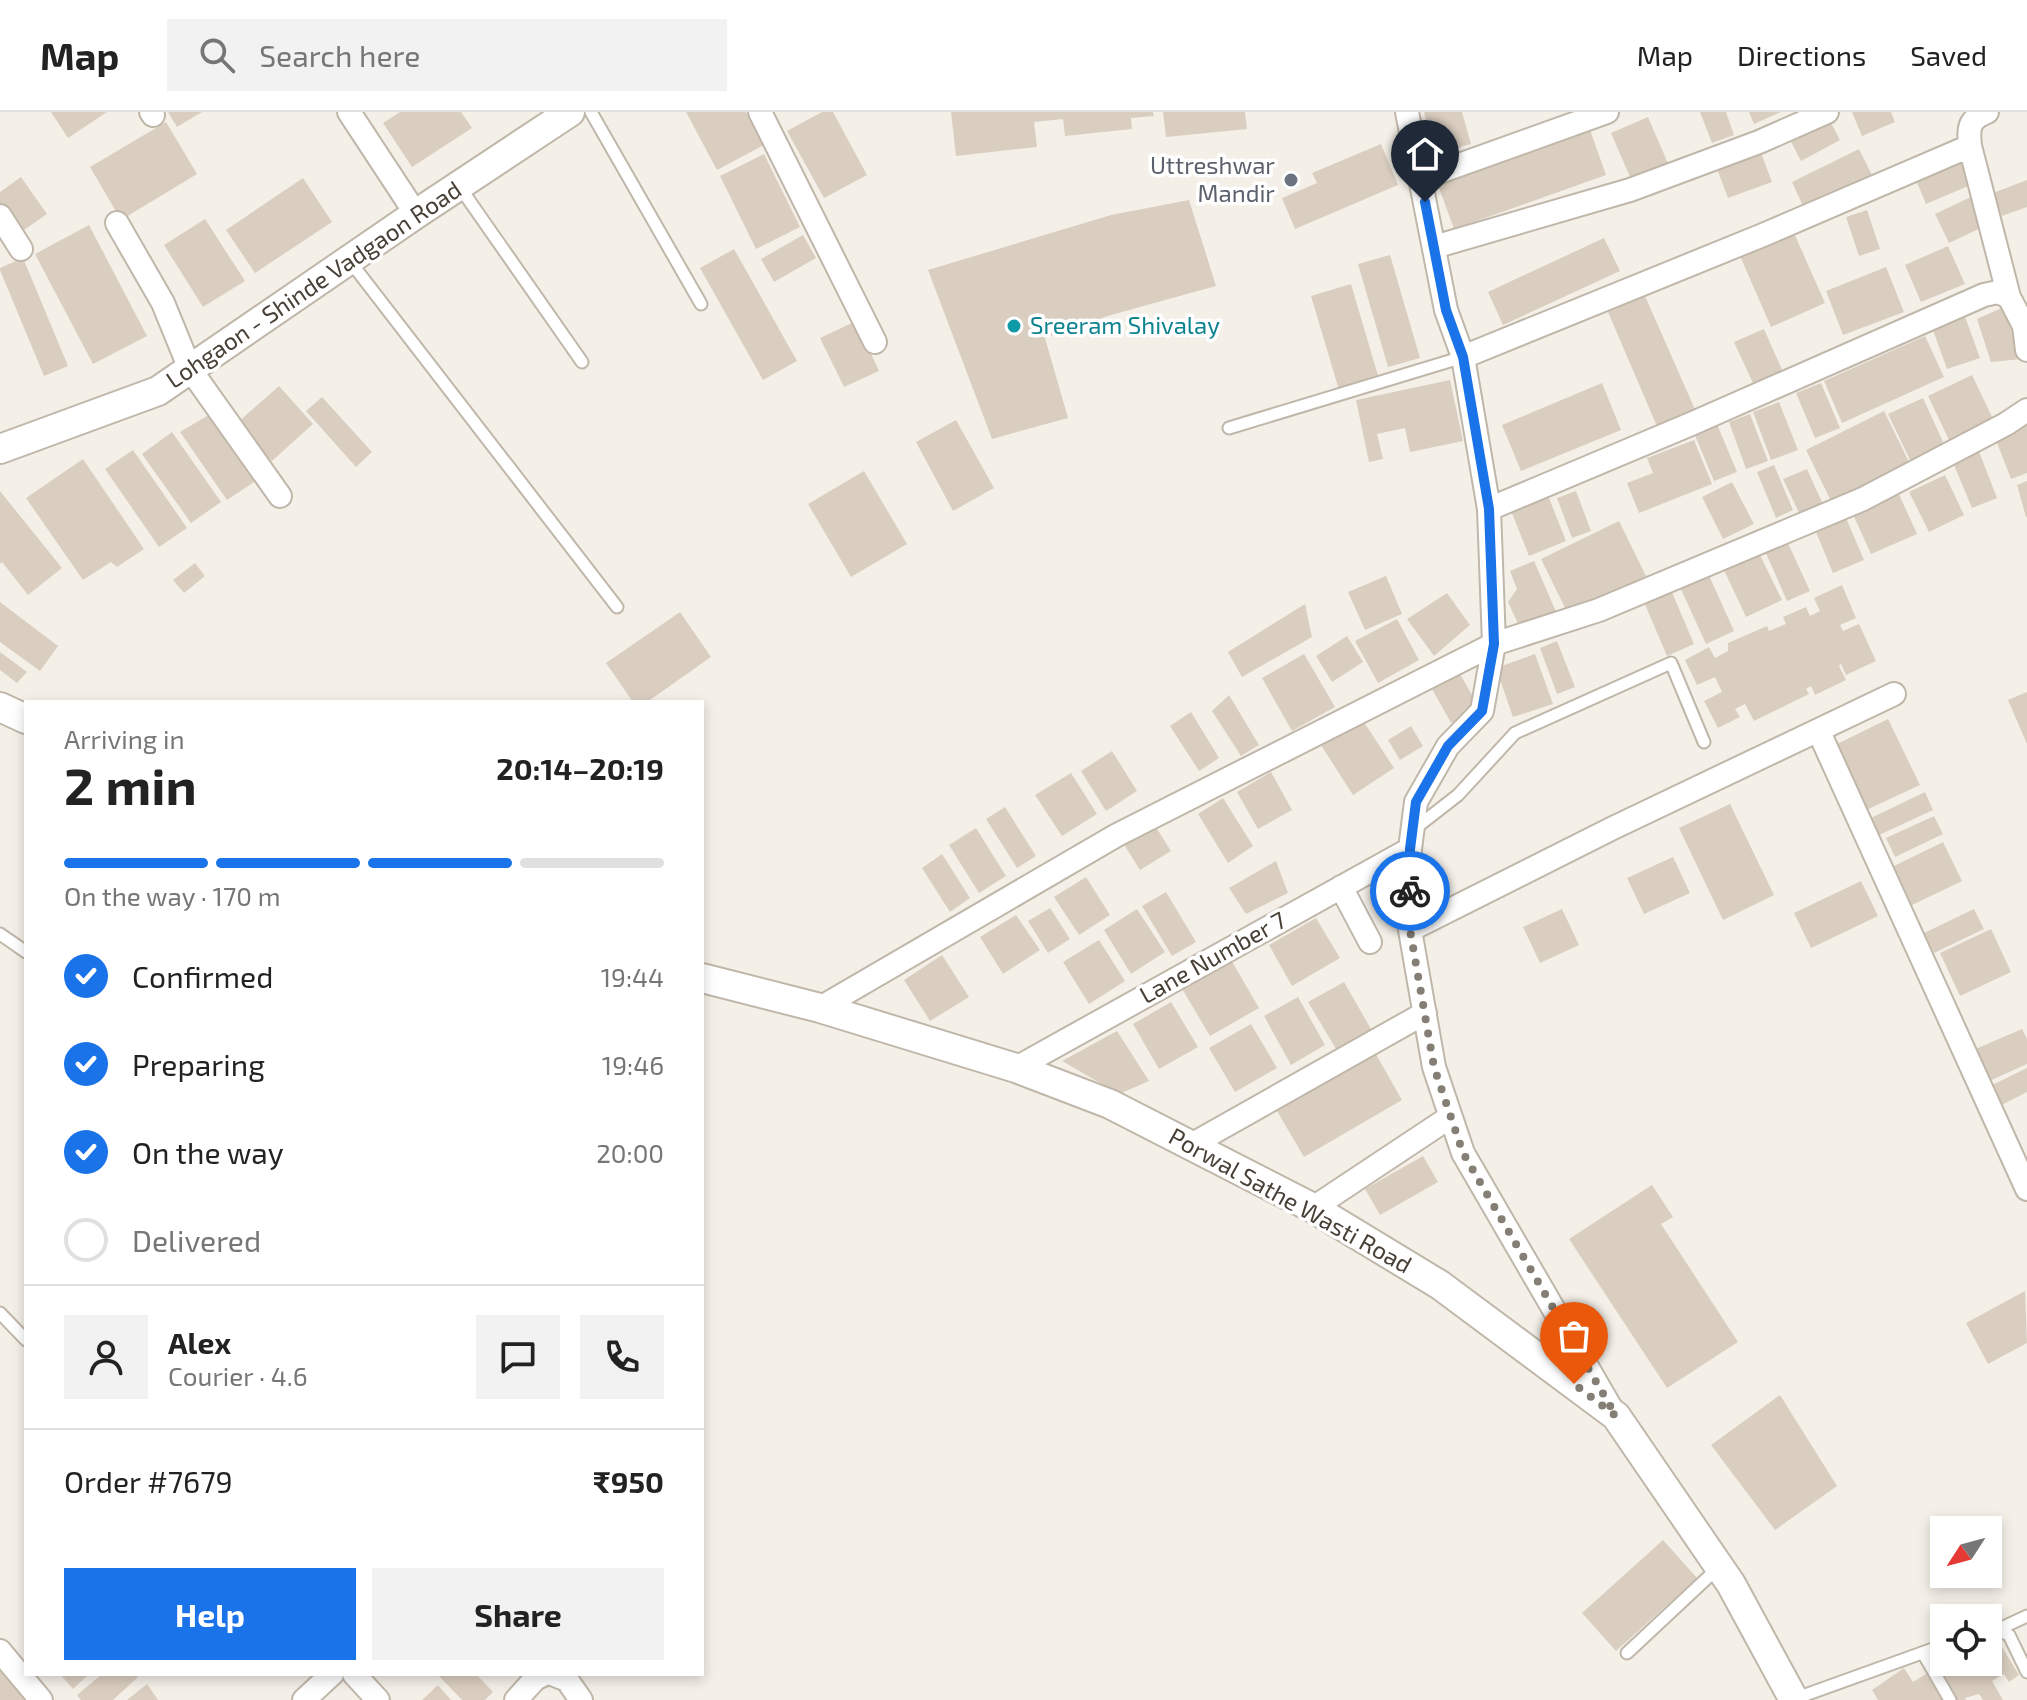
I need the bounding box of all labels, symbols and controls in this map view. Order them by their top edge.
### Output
search box [167,19,727,91]
text: Map [40,32,119,78]
icon: search [195,33,239,77]
text: Search here [259,37,420,73]
text: Map [1637,38,1693,72]
text: Directions [1737,38,1866,72]
text: Saved [1910,38,1987,72]
pin [1391,120,1459,202]
icon: home [1403,132,1447,176]
place label: Uttreshwar Mandir [1150,150,1275,207]
marker: Uttreshwar Mandir [1282,171,1300,189]
street label: Lohgaon - Shinde Vadgaon Road [160,174,466,394]
place label: Sreeram Shivalay [1030,310,1220,339]
marker: Sreeram Shivalay [1005,317,1023,335]
text: Arriving in [64,723,185,754]
text: 20:14–20:19 [496,750,664,786]
text: 2 min [64,753,197,815]
courier [1370,851,1450,931]
icon: bike [1388,869,1432,913]
text: On the way · 170 m [64,880,281,911]
street label: Lane Number 7 [1134,905,1290,1009]
icon: check [64,954,108,998]
text: Confirmed [132,958,273,994]
text: 19:44 [601,961,664,992]
icon: check [64,1042,108,1086]
text: Preparing [132,1046,265,1082]
text: 19:46 [602,1049,664,1080]
street label: Porwal Sathe Wasti Road [1164,1121,1417,1279]
icon: check [64,1130,108,1174]
text: On the way [132,1134,284,1170]
text: 20:00 [596,1137,664,1168]
text: Delivered [132,1222,261,1258]
pin [1540,1302,1608,1384]
icon: bag [1552,1314,1596,1358]
button: person [64,1315,148,1399]
button: chat [476,1315,560,1399]
button: phone [580,1315,664,1399]
text: Alex [168,1324,231,1360]
text: Courier · 4.6 [168,1360,308,1391]
text: Order #7679 [64,1463,233,1499]
text: ₹950 [593,1463,664,1499]
north arrow [1930,1516,2002,1588]
map controls [1930,1516,2002,1676]
button: Help [64,1568,356,1660]
button: Share [372,1568,664,1660]
button: locate [1930,1604,2002,1676]

